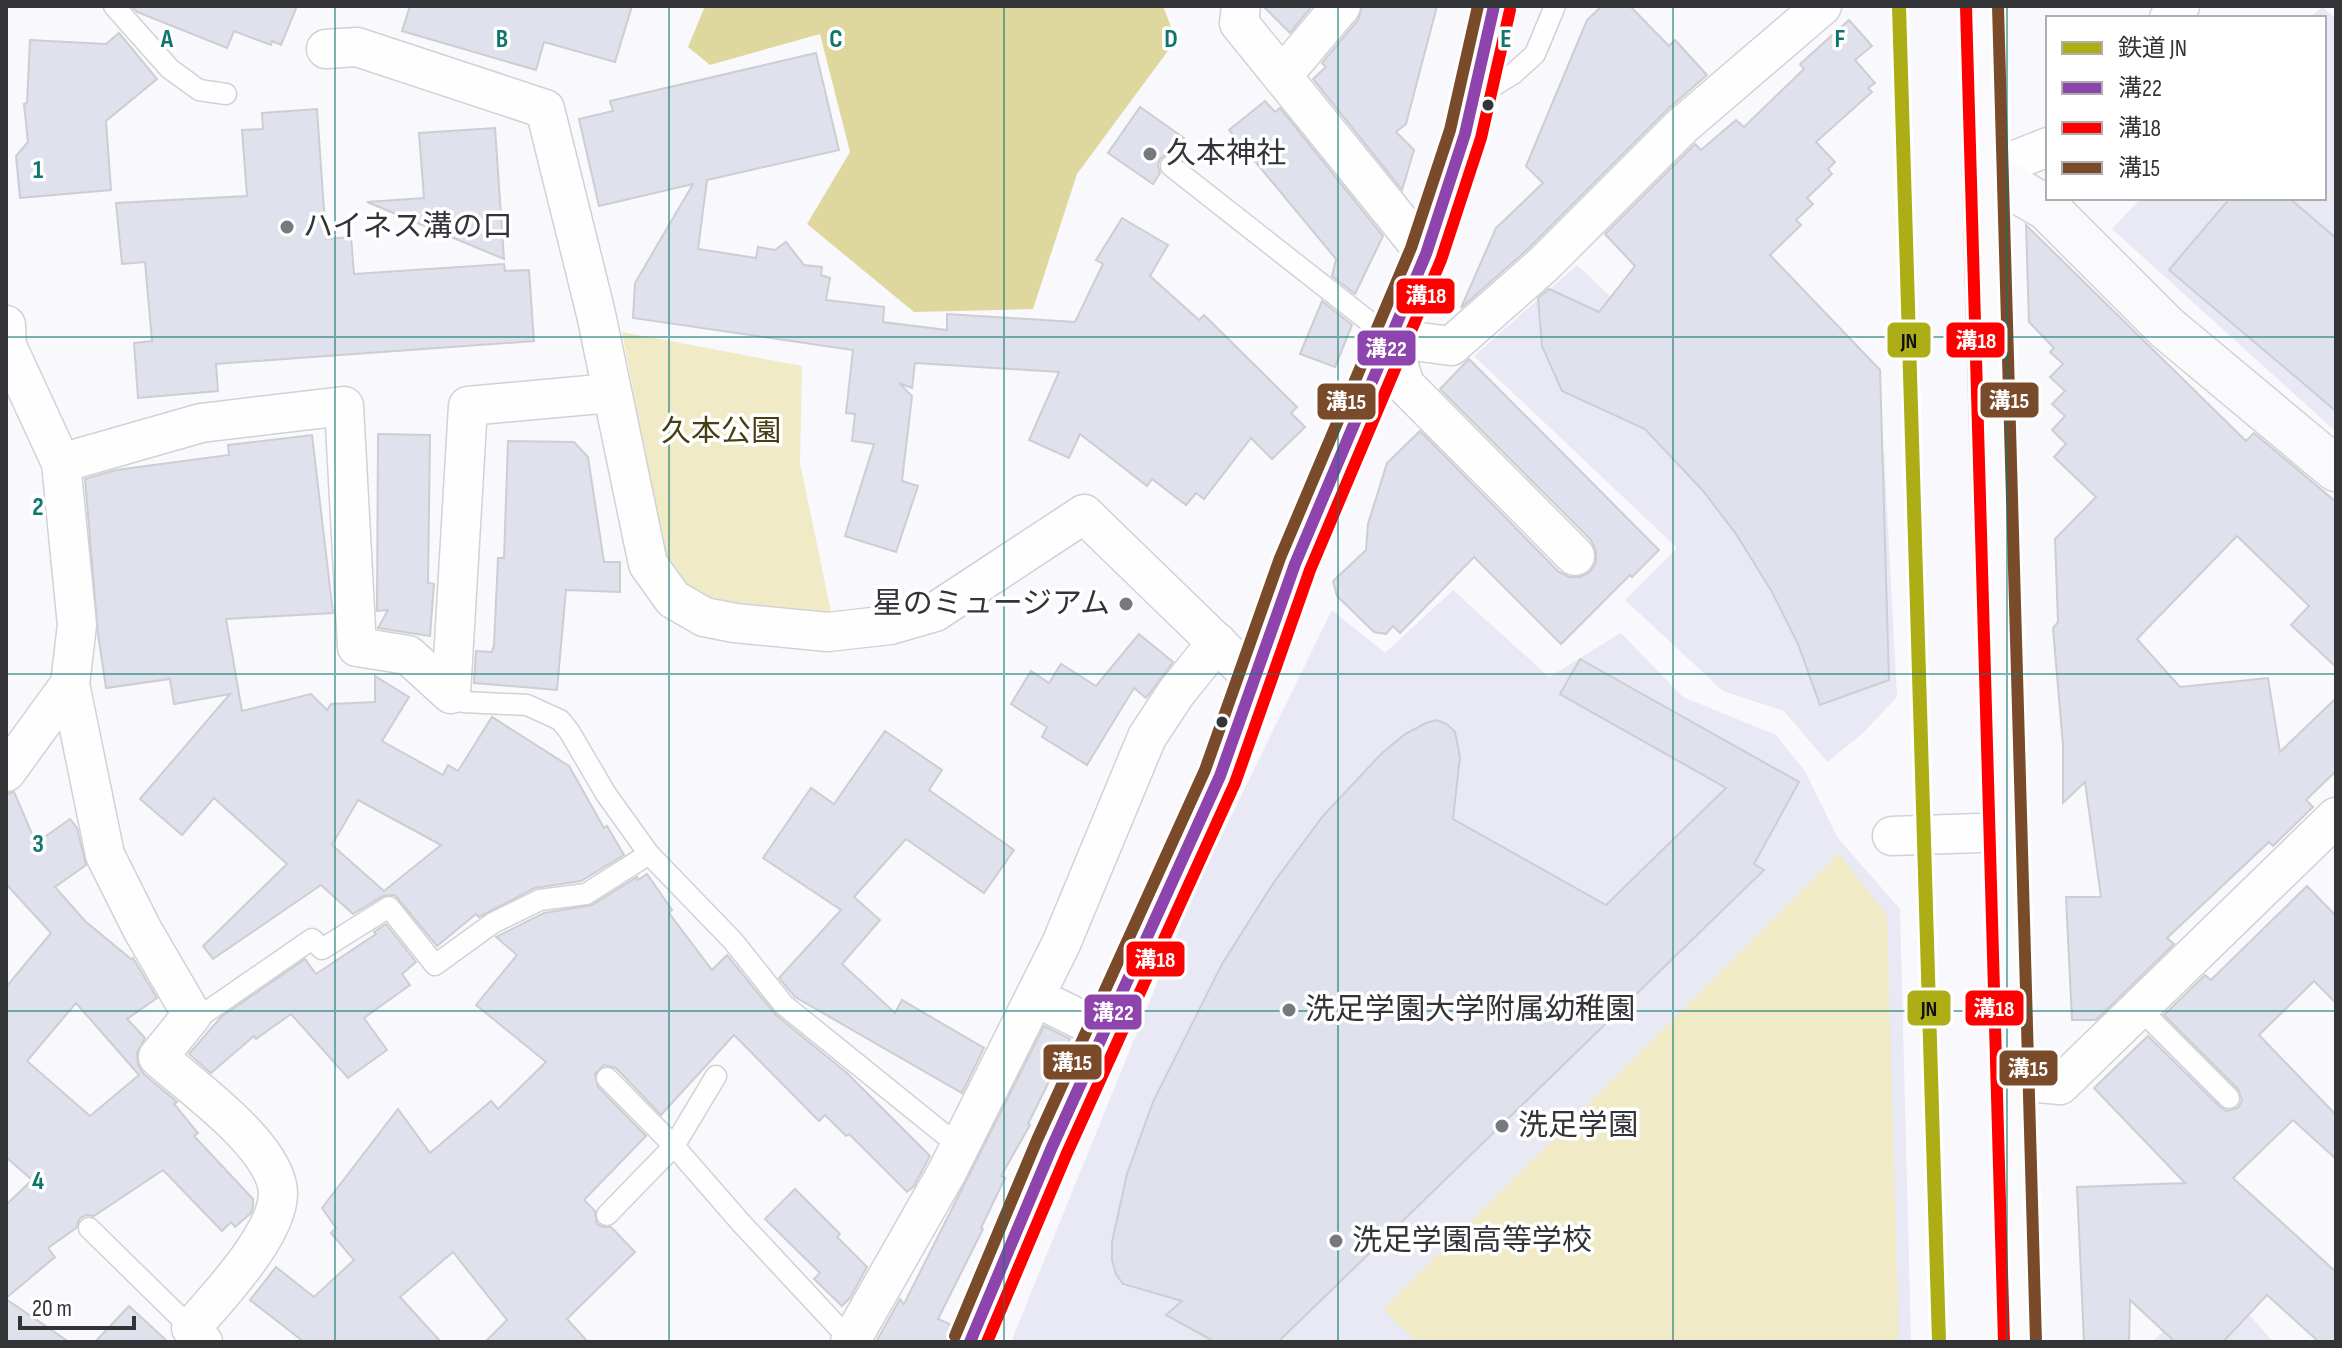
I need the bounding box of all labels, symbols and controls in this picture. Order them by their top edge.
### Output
legend [2046,16,2326,200]
text: A [160,24,174,55]
text: B [496,24,508,55]
text: C [829,24,843,55]
text: D [1164,24,1178,55]
text: E [1500,24,1512,55]
text: F [1835,24,1846,55]
text: 鉄道 JN [2118,34,2187,63]
text: 溝22 [2118,74,2162,103]
unlabelled marker [1480,97,1496,113]
text: 溝18 [2118,114,2161,143]
place label: 久本神社 [1166,136,1286,172]
marker: 久本神社 [1141,145,1159,163]
text: 溝15 [2118,154,2160,183]
text: 1 [33,155,43,186]
place label: ハイネス溝の口 [303,209,512,245]
marker: ハイネス溝の口 [278,218,296,236]
line badge: 溝18 [1395,277,1456,315]
text: 溝18 [1405,283,1447,310]
line badge: JN [1886,321,1932,359]
line badge: 溝18 [1945,321,2006,359]
text: JN [1900,328,1917,355]
text: 溝18 [1955,328,1997,355]
line badge: 溝22 [1356,329,1417,367]
text: 溝22 [1365,336,1407,363]
line badge: 溝15 [1979,381,2040,419]
line badge: 溝15 [1316,382,1377,421]
text: 溝15 [1989,388,2029,415]
text: 溝15 [1326,389,1366,416]
park label: 久本公園 [661,414,781,450]
text: 2 [32,492,44,523]
place label: 星のミュージアム [873,586,1110,622]
marker: 星のミュージアム [1117,595,1135,613]
unlabelled marker [1214,714,1230,730]
text: 3 [32,829,44,860]
line badge: 溝18 [1125,940,1186,978]
text: 溝18 [1134,947,1176,974]
line badge: JN [1906,989,1952,1027]
line badge: 溝18 [1964,989,2025,1027]
place label: 洗足学園大学附属幼稚園 [1305,992,1635,1028]
line badge: 溝22 [1083,993,1143,1031]
text: JN [1920,996,1937,1023]
text: 溝18 [1973,996,2015,1023]
text: 溝22 [1092,1000,1134,1027]
marker: 洗足学園大学附属幼稚園 [1280,1001,1298,1019]
line badge: 溝15 [1042,1043,1103,1081]
line badge: 溝15 [1998,1049,2059,1087]
text: 溝15 [1052,1050,1092,1077]
text: 溝15 [2008,1056,2048,1083]
place label: 洗足学園 [1518,1108,1638,1144]
marker: 洗足学園 [1493,1117,1511,1135]
text: 4 [32,1166,44,1197]
place label: 洗足学園高等学校 [1352,1223,1592,1259]
marker: 洗足学園高等学校 [1327,1232,1345,1250]
scale bar [20,1280,134,1330]
text: 20 m [32,1294,72,1323]

